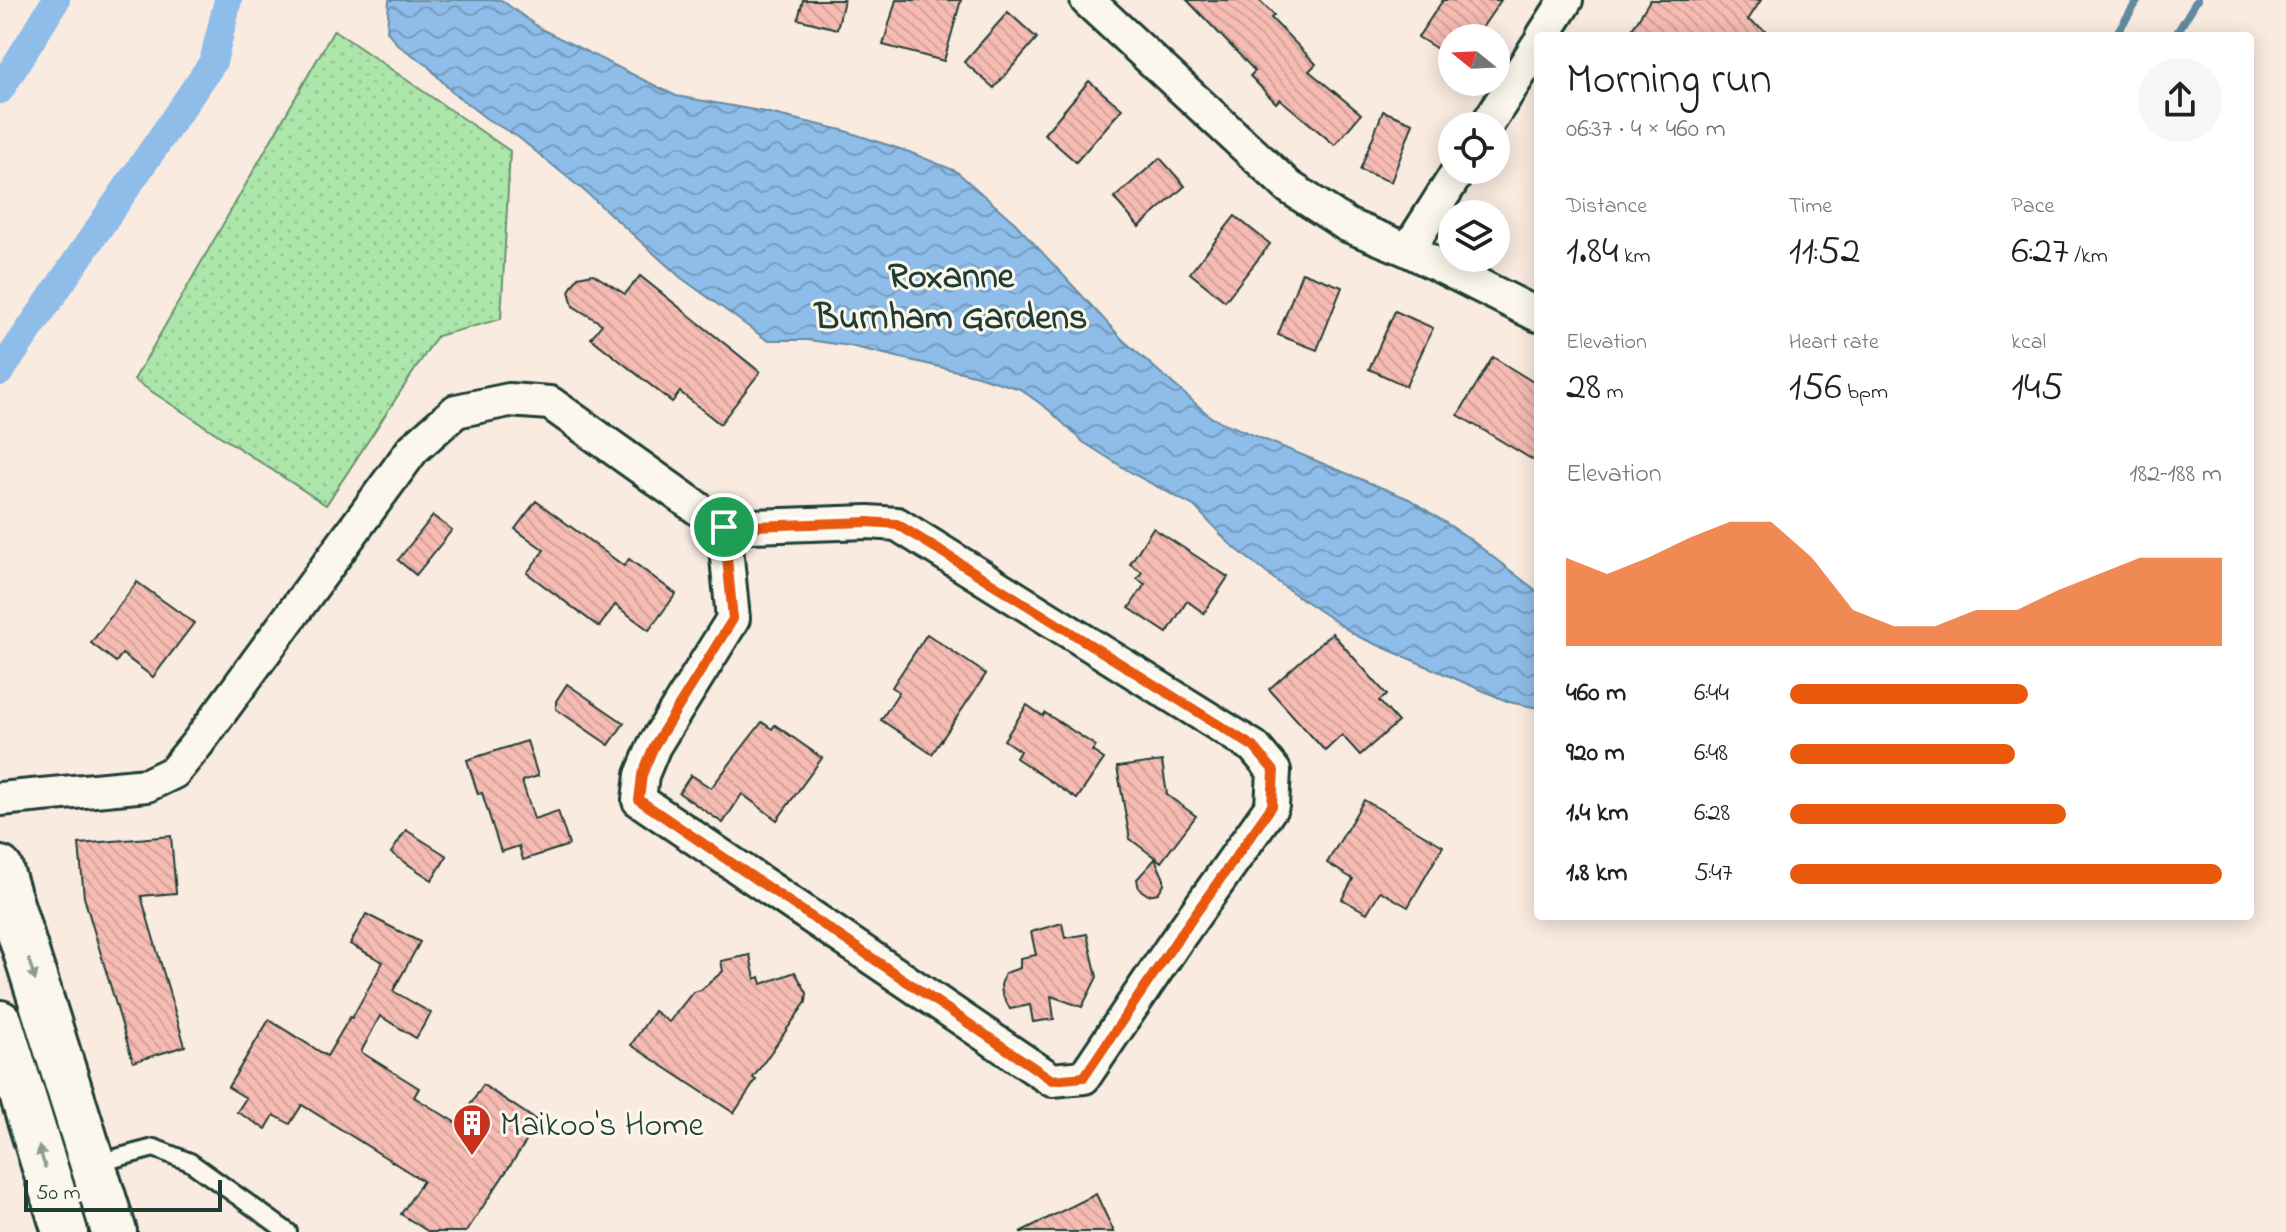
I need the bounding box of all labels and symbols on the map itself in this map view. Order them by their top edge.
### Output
north arrow [1438,24,1510,96]
district label: Roxanne Burnham Gardens [813,252,1087,346]
pin [690,493,758,561]
one-way arrow [26,958,38,982]
building icon: Maikoo's Home [451,1102,493,1157]
place label: Maikoo's Home [500,1102,705,1152]
one-way arrow [35,1145,48,1169]
scale bar [24,1176,222,1212]

